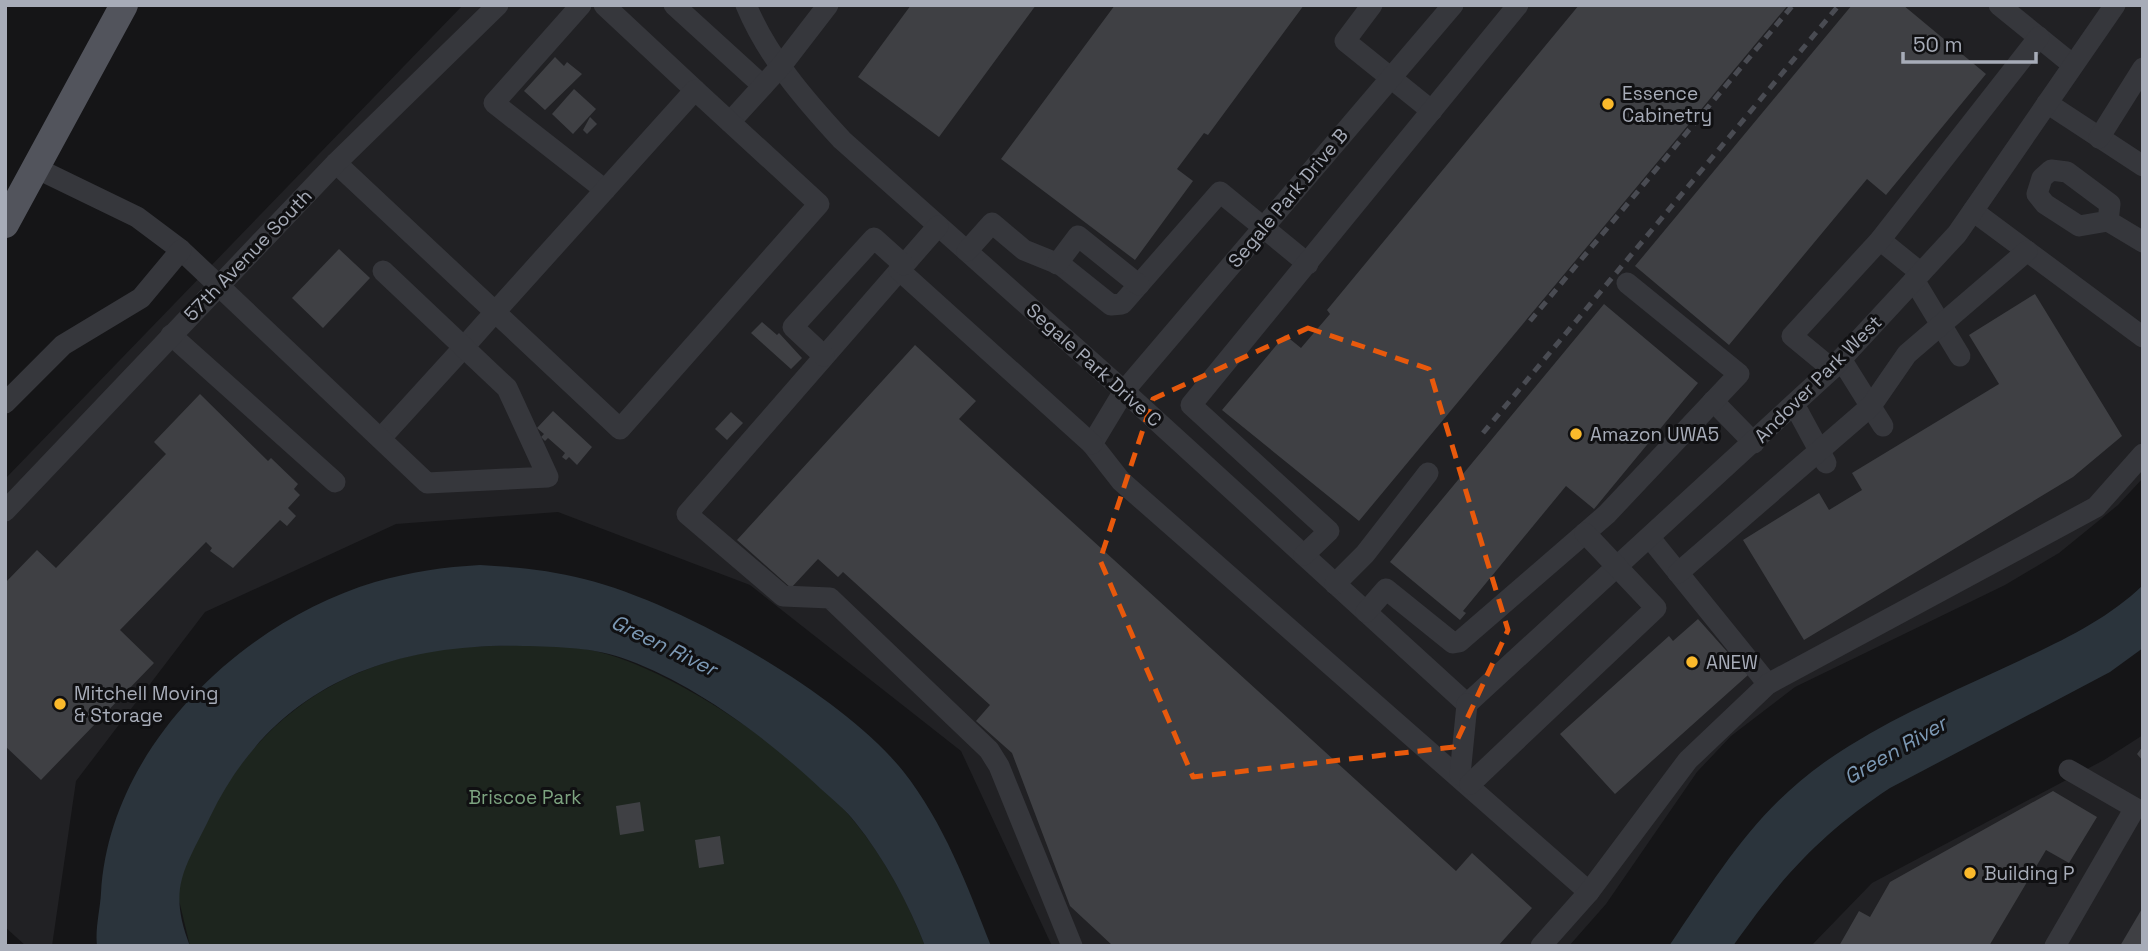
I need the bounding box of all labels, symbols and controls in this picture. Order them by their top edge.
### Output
scale bar [1903,21,2036,65]
text: 50 m [1913,31,1963,58]
place label: Essence Cabinetry [1622,81,1712,128]
marker: Essence Cabinetry [1600,96,1616,112]
street label: Segale Park Drive B [1222,123,1354,273]
street label: 57th Avenue South [178,184,318,326]
street label: Segale Park Drive C [1021,298,1167,432]
street label: Andover Park West [1749,310,1887,448]
place label: Amazon UWA5 [1590,422,1719,447]
marker: Amazon UWA5 [1568,426,1584,442]
water label: Green River [607,608,723,683]
place label: ANEW [1706,650,1758,675]
marker: ANEW [1684,654,1700,670]
place label: Mitchell Moving & Storage [74,681,218,728]
marker: Mitchell Moving & Storage [52,696,68,712]
water label: Green River [1839,709,1953,790]
park label: Briscoe Park [468,785,582,810]
place label: Building P [1984,861,2075,886]
marker: Building P [1962,865,1978,881]

